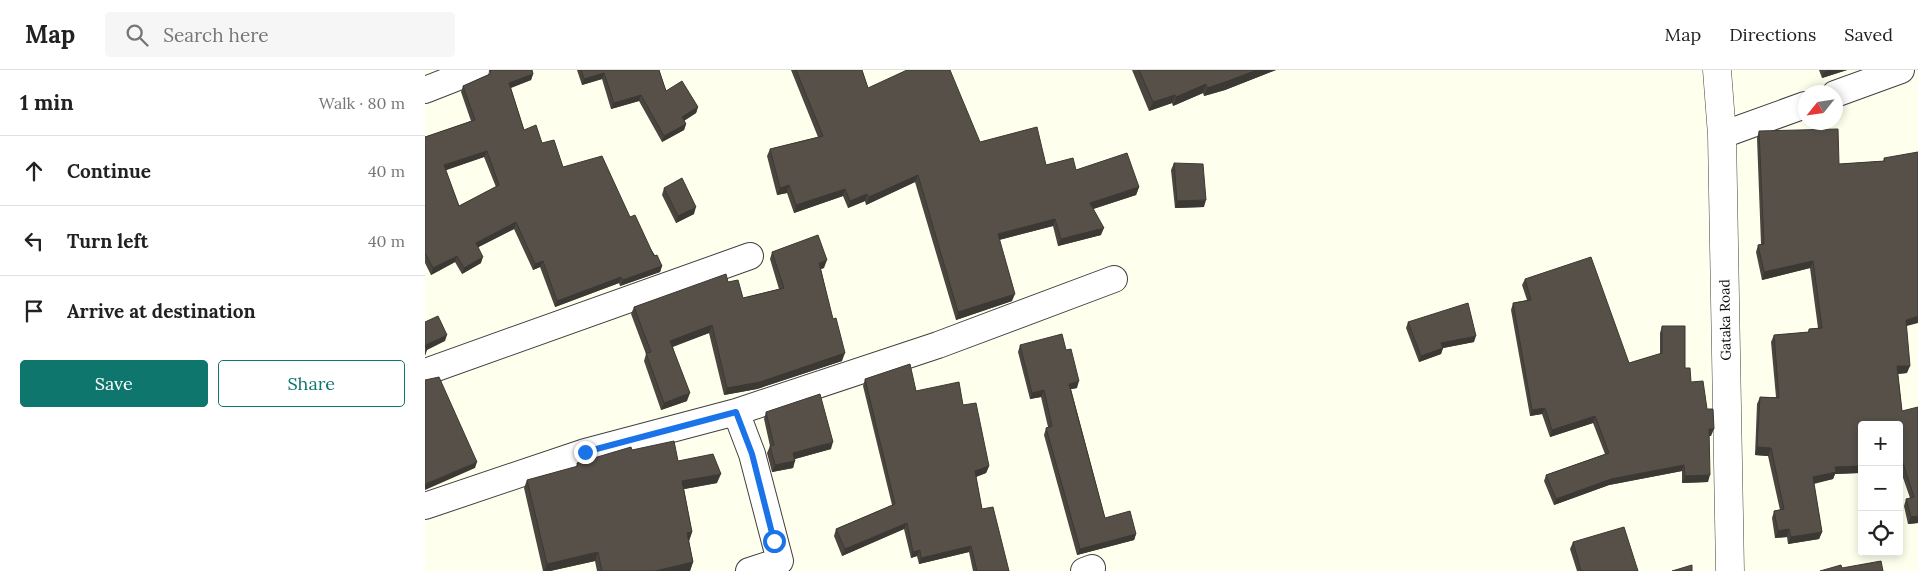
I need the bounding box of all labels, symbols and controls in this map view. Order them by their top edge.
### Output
search box [105,12,455,57]
text: Map [25,19,75,50]
icon: search [123,21,151,49]
text: Search here [163,23,269,47]
text: Map [1665,23,1701,46]
text: Directions [1729,23,1816,46]
text: Saved [1844,23,1893,46]
north arrow [1798,85,1843,130]
text: 1 min [20,89,74,116]
text: Walk · 80 m [319,93,405,113]
icon: ahead [20,157,48,185]
text: Continue [67,159,151,183]
text: 40 m [368,161,405,181]
icon: left [20,227,48,255]
text: Turn left [67,229,148,253]
text: 40 m [368,231,405,251]
street label: Gataka Road [1715,279,1735,361]
icon: arrive [20,297,48,325]
text: Arrive at destination [67,299,256,323]
button: Save [20,360,208,407]
button: Share [218,360,405,407]
map controls [1858,421,1903,556]
button: + [1858,421,1903,466]
route end [574,441,597,464]
button: − [1858,466,1903,511]
button: locate [1858,511,1903,556]
route start [763,530,786,553]

